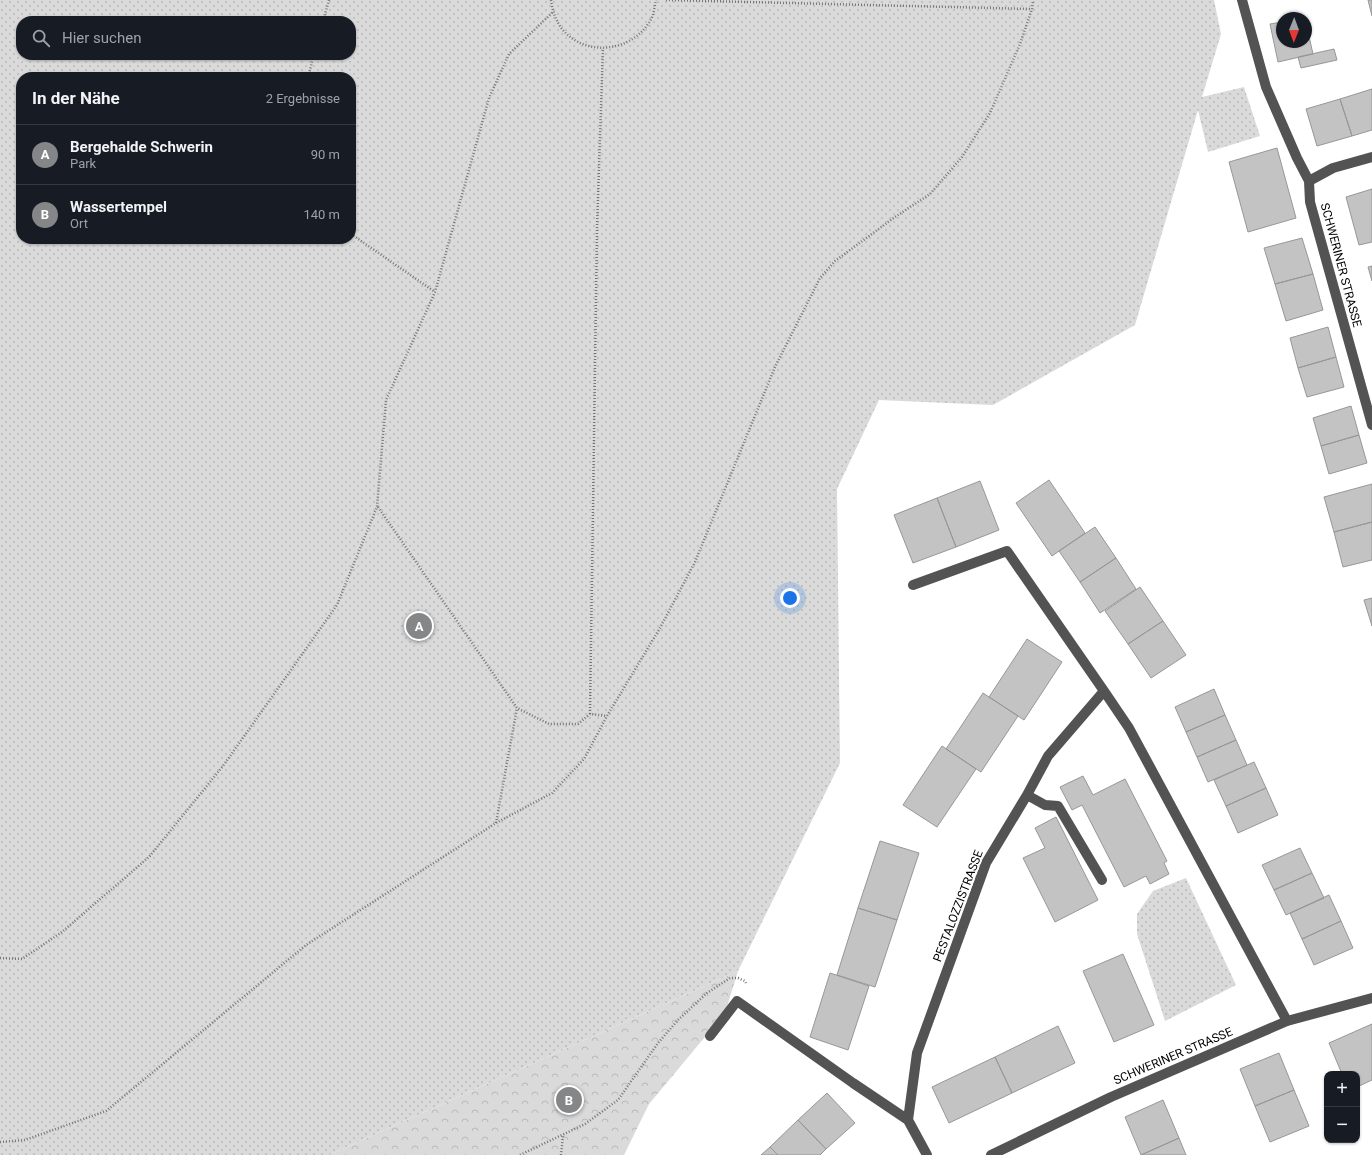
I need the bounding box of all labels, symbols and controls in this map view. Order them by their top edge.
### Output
north arrow [1276,12,1312,48]
search box [16,16,356,60]
icon: search [30,27,52,49]
text: Hier suchen [62,29,141,47]
text: In der Nähe [32,88,120,108]
text: 2 Ergebnisse [266,91,340,106]
text: Bergehalde Schwerin [70,138,213,156]
text: A [41,147,49,162]
text: 90 m [311,147,340,162]
text: Park [70,156,96,171]
text: Wassertempel [70,198,167,216]
street label: SCHWERINER STRASSE [1318,201,1364,329]
text: B [41,207,49,222]
text: 140 m [303,207,340,222]
text: Ort [70,216,88,231]
your location [780,588,800,608]
pin: A [406,611,432,641]
street label: PESTALOZZISTRASSE [930,848,986,964]
street label: SCHWERINER STRASSE [1111,1024,1235,1087]
map controls [1324,1071,1360,1143]
button: + [1324,1071,1360,1107]
pin: B [556,1085,582,1115]
button: − [1324,1107,1360,1143]

